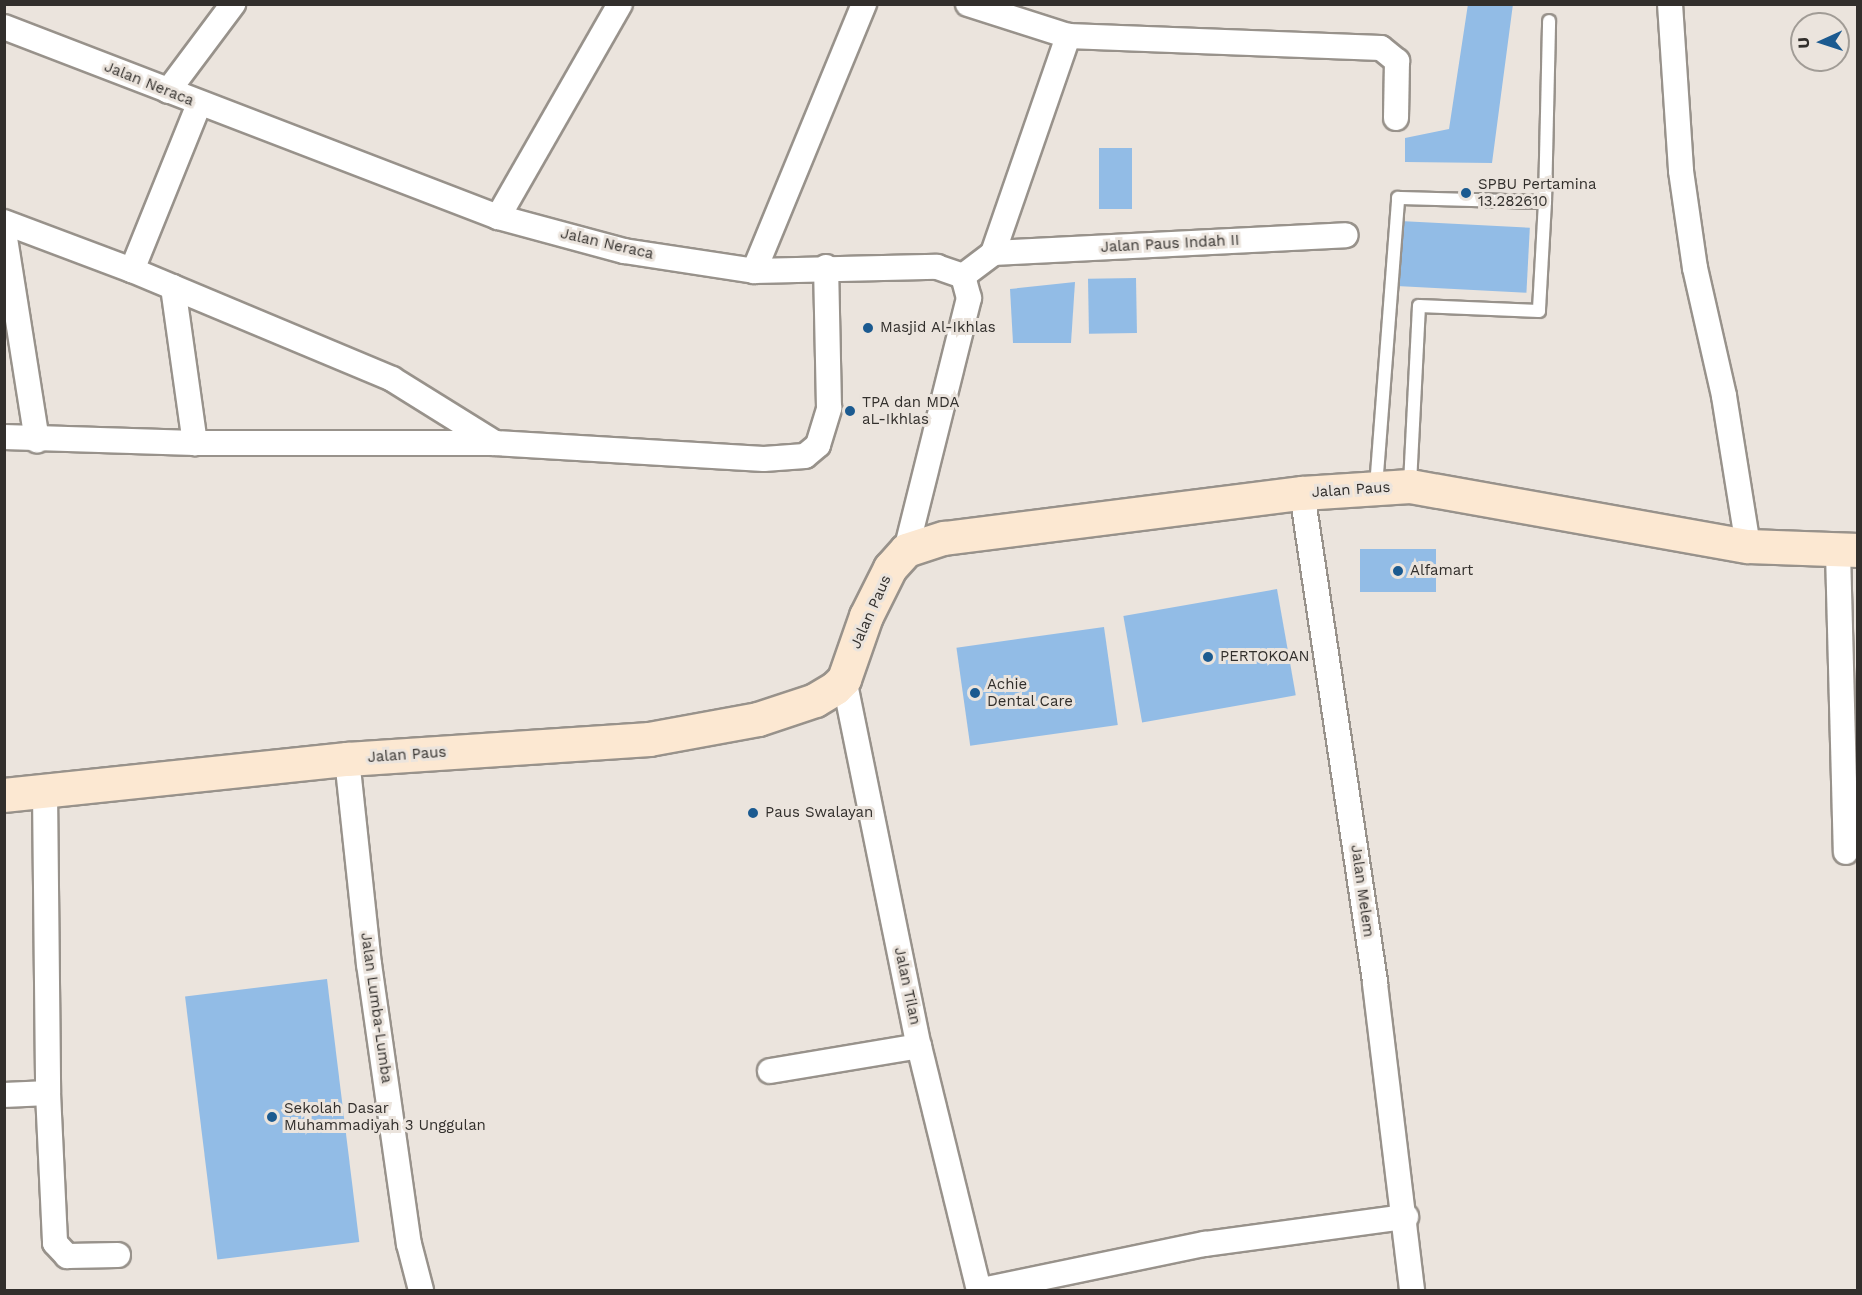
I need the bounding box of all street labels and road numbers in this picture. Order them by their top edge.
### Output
street label: Jalan Neraca [102,58,196,110]
street label: Jalan Neraca [559,225,655,263]
street label: Jalan Paus Indah II [1100,231,1240,257]
street label: Jalan Paus [1311,478,1391,502]
street label: Jalan Paus [847,572,895,652]
street label: Jalan Paus [367,743,447,767]
street label: Jalan Melem [1347,844,1377,938]
street label: Jalan Lumba-Lumba [357,931,395,1085]
street label: Jalan Tilan [890,945,924,1027]

